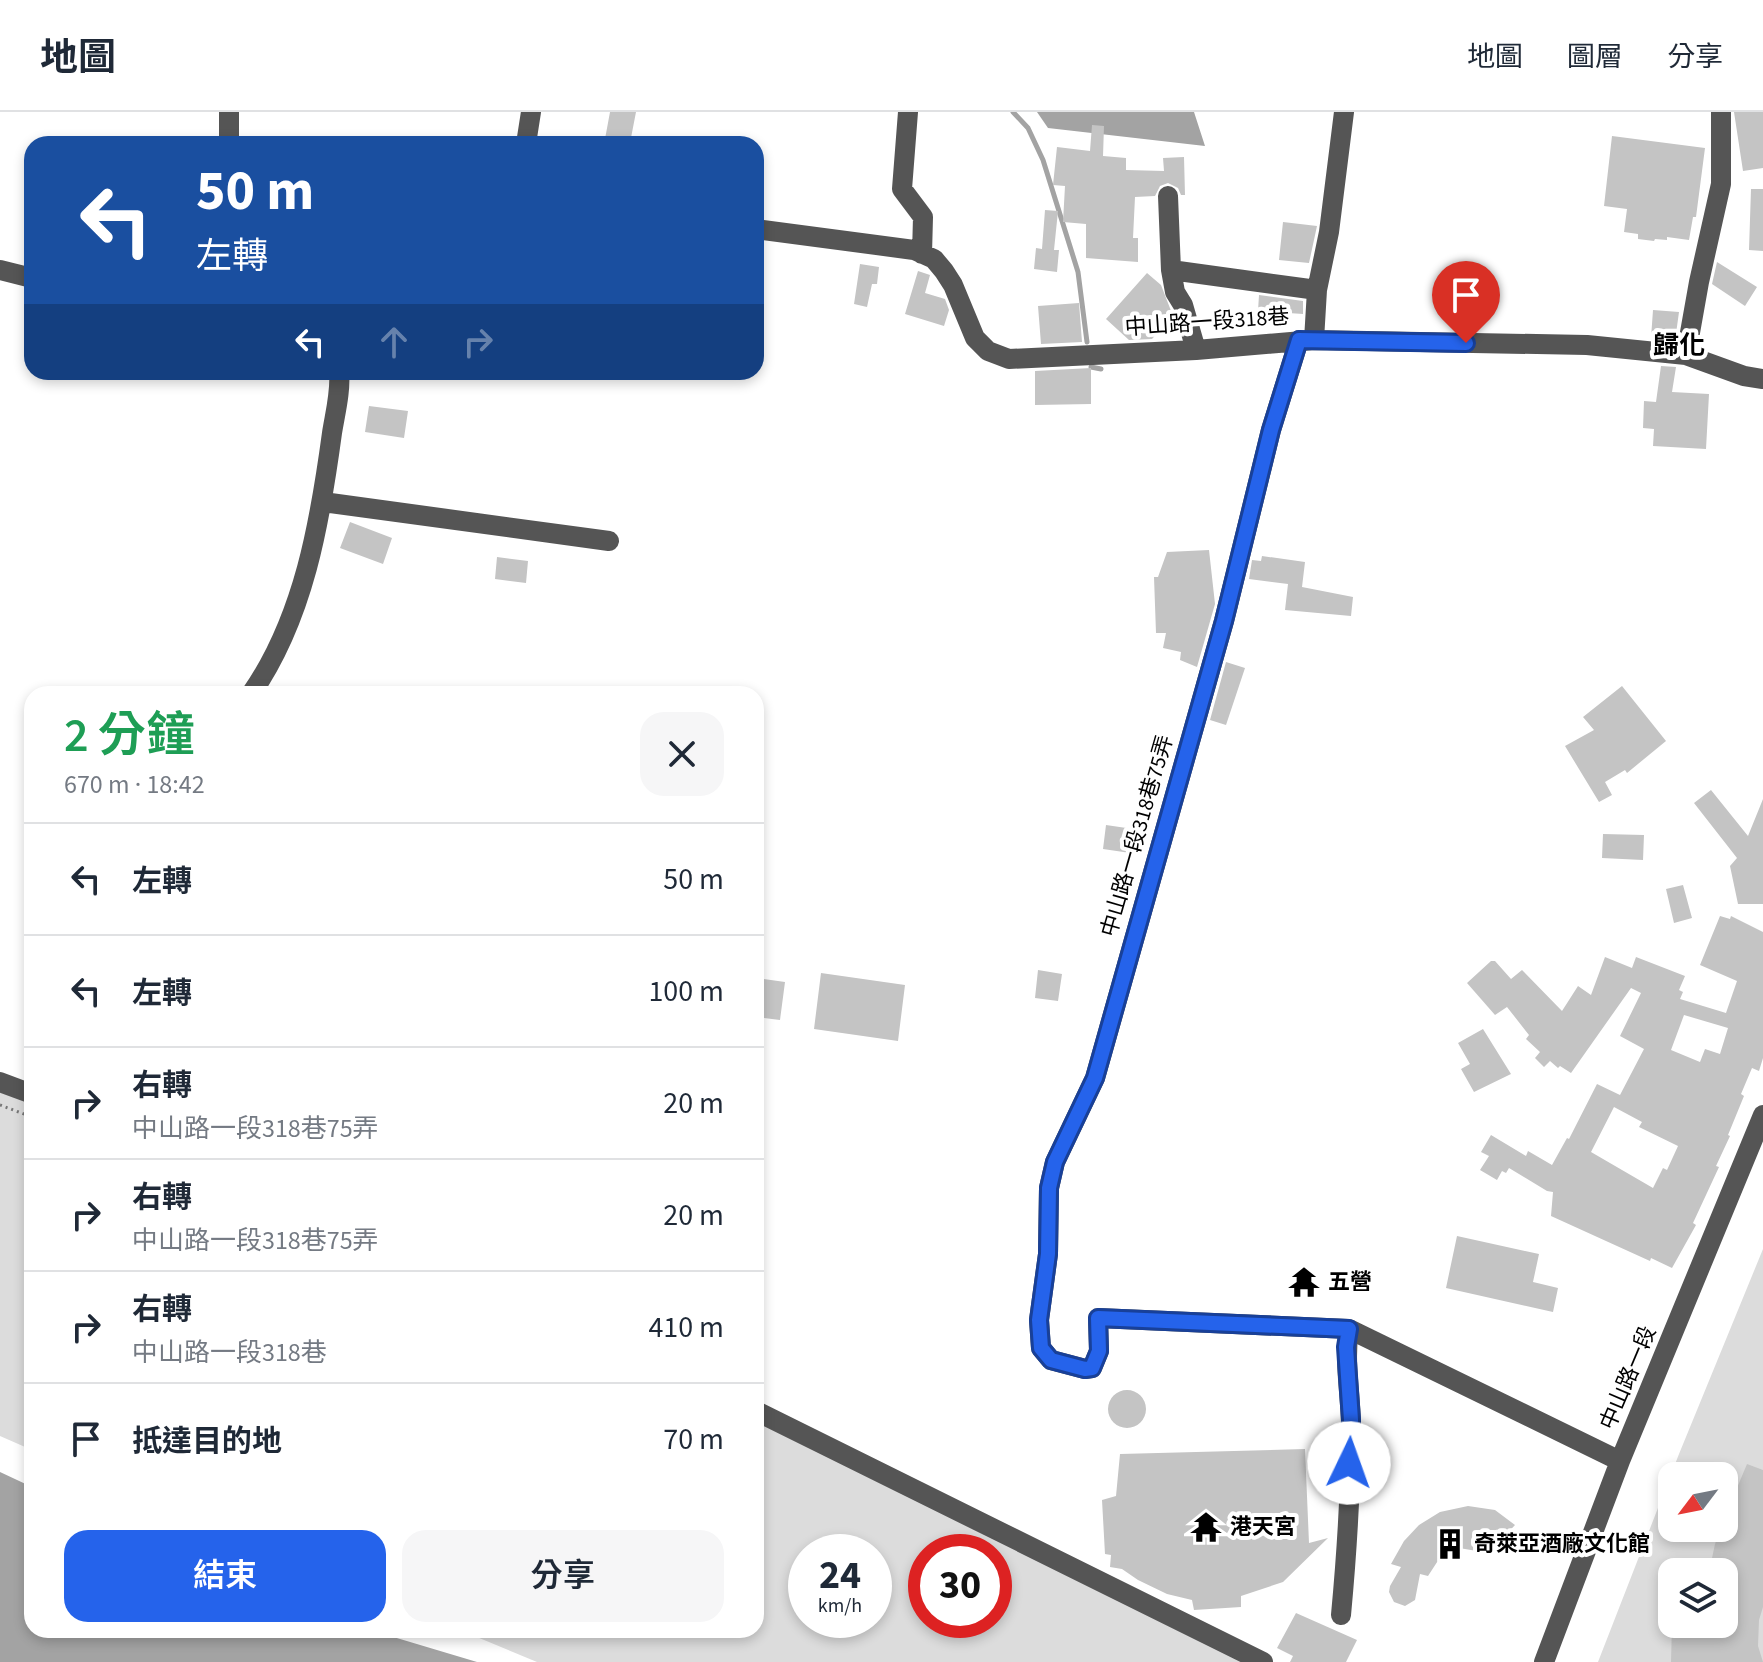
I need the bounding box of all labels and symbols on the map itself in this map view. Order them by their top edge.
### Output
pin [1432,261,1500,343]
street label: 中山路一段318巷 [1124,300,1290,344]
district label: 歸化 [1653,327,1705,364]
street label: 中山路一段318巷75弄 [1093,731,1181,941]
temple icon: 五營 [1287,1265,1321,1299]
place label: 五營 [1328,1266,1372,1298]
street label: 中山路一段 [1592,1321,1664,1435]
position arrow [1307,1421,1391,1505]
north arrow [1658,1462,1738,1542]
temple icon: 港天宮 [1189,1510,1223,1544]
place label: 港天宮 [1230,1511,1296,1543]
building icon: 奇萊亞酒廠文化館 [1433,1527,1467,1561]
place label: 奇萊亞酒廠文化館 [1474,1528,1650,1560]
speed limit sign: 30 [908,1534,1012,1638]

